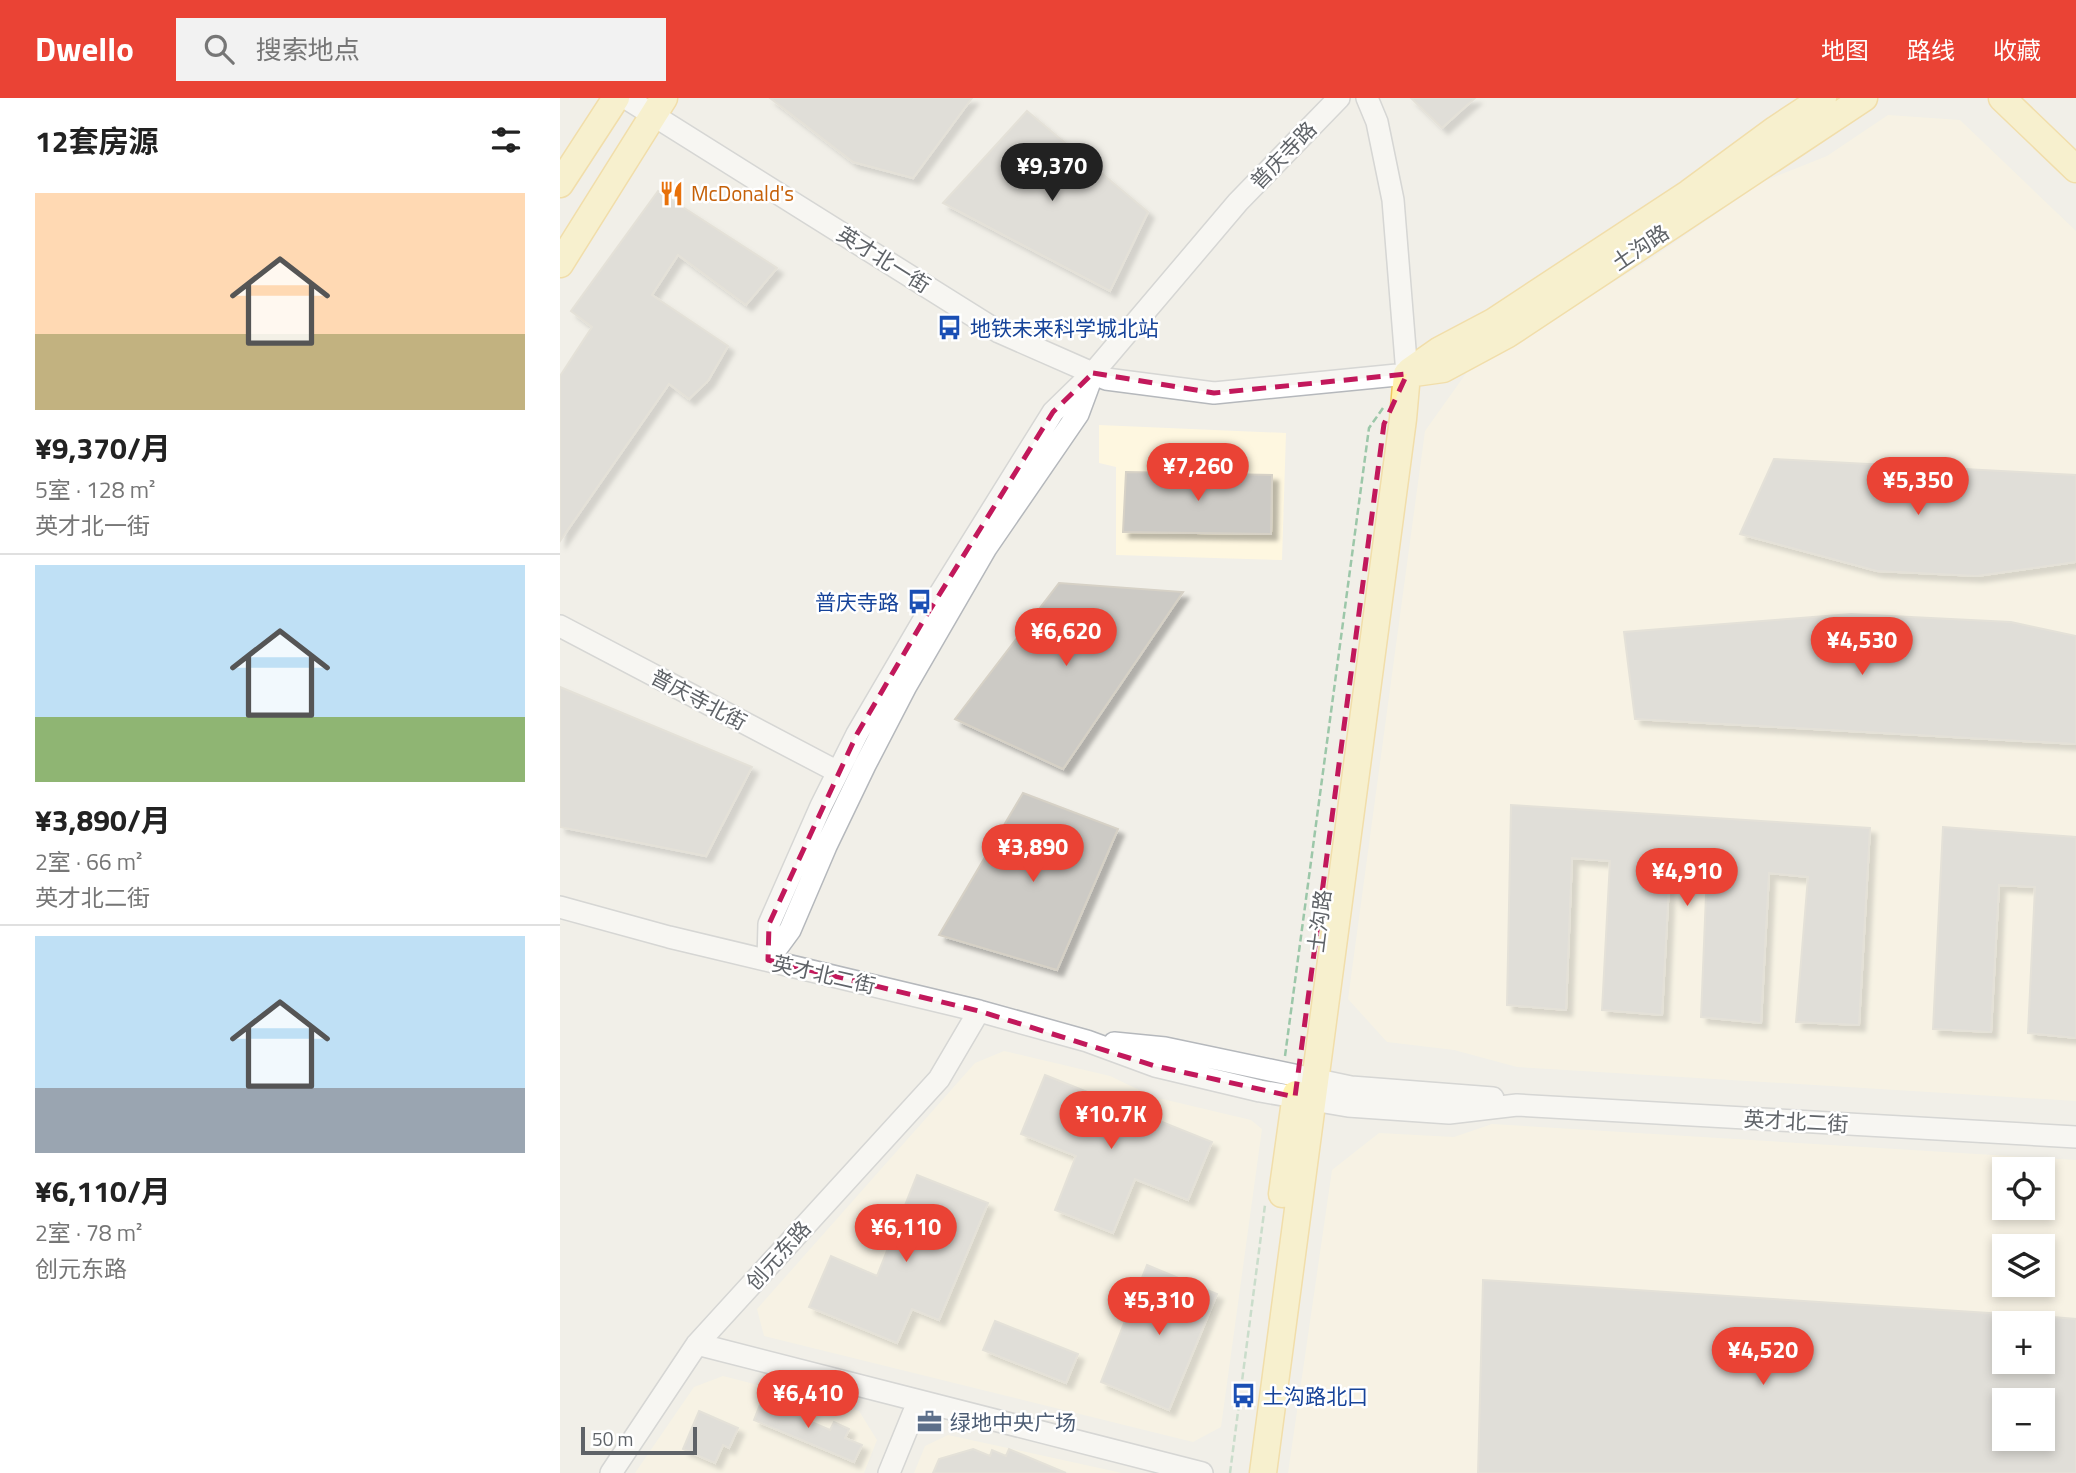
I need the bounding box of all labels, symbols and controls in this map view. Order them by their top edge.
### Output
search box [176,18,666,81]
text: Dwello [35,24,134,74]
icon: search [200,30,238,68]
text: 搜索地点 [256,30,360,69]
text: 地图 [1821,32,1869,68]
text: 路线 [1907,32,1955,68]
text: 收藏 [1993,32,2041,68]
street label: 普庆寺路 [1242,114,1324,196]
text: 12套房源 [35,118,159,164]
icon: filters [487,121,525,159]
pin: ¥9,370 [995,144,1109,203]
text: ¥9,370 [1017,148,1087,183]
place label: McDonald's [691,177,794,209]
restaurant icon: McDonald's [657,179,685,207]
street label: 土沟路 [1605,216,1675,278]
street label: 英才北一街 [831,218,937,300]
icon: home [217,238,343,364]
place label: 地铁未来科学城北站 [970,312,1159,344]
bus stop icon: 地铁未来科学城北站 [936,314,964,342]
text: ¥9,370/月 [35,425,171,471]
pin: ¥7,260 [1141,444,1255,503]
text: ¥7,260 [1163,448,1233,483]
pin: ¥5,350 [1861,458,1975,517]
text: ¥5,350 [1883,462,1953,497]
text: 5室 · 128 m² [35,472,155,507]
text: 英才北一街 [35,508,150,543]
place label: 普庆寺路 [815,586,899,618]
bus stop icon: 普庆寺路 [905,588,933,616]
pin: ¥6,620 [1009,608,1123,668]
icon: home [217,610,343,736]
text: ¥6,620 [1031,613,1101,648]
pin: ¥4,530 [1805,618,1919,677]
text: ¥4,530 [1827,622,1897,657]
street label: 普庆寺北街 [645,660,753,738]
text: ¥3,890/月 [35,797,171,843]
pin: ¥3,890 [976,824,1090,884]
text: ¥3,890 [998,829,1068,864]
text: 2室 · 66 m² [35,844,142,879]
pin: ¥4,910 [1630,848,1744,908]
text: ¥4,910 [1652,853,1722,888]
text: 英才北二街 [35,880,150,915]
street label: 土沟路 [1299,888,1339,954]
street label: 英才北二街 [769,947,879,1001]
icon: home [217,981,343,1107]
pin: ¥10.7K [1054,1091,1168,1151]
text: ¥10.7K [1075,1096,1147,1131]
street label: 英才北二街 [1743,1102,1849,1140]
map controls [1992,1157,2055,1451]
button: locate [1992,1157,2055,1220]
text: ¥6,110/月 [35,1168,171,1214]
pin: ¥6,110 [849,1204,963,1264]
text: ¥6,110 [871,1209,941,1244]
street label: 创元东路 [738,1213,818,1297]
text: 2室 · 78 m² [35,1215,142,1250]
button: layers [1992,1234,2055,1297]
text: 创元东路 [35,1251,127,1286]
pin: ¥5,310 [1102,1278,1216,1337]
text: ¥5,310 [1124,1282,1194,1317]
button: + [1992,1311,2055,1374]
pin: ¥4,520 [1706,1328,1820,1387]
text: ¥4,520 [1728,1332,1798,1367]
pin: ¥6,410 [751,1370,865,1430]
text: ¥6,410 [773,1375,843,1410]
place label: 土沟路北口 [1263,1380,1368,1412]
bus stop icon: 土沟路北口 [1229,1382,1257,1410]
button: − [1992,1388,2055,1451]
place label: 绿地中央广场 [950,1406,1076,1438]
office icon: 绿地中央广场 [916,1408,944,1436]
scale bar [581,1424,696,1456]
text: 50 m [592,1424,633,1453]

